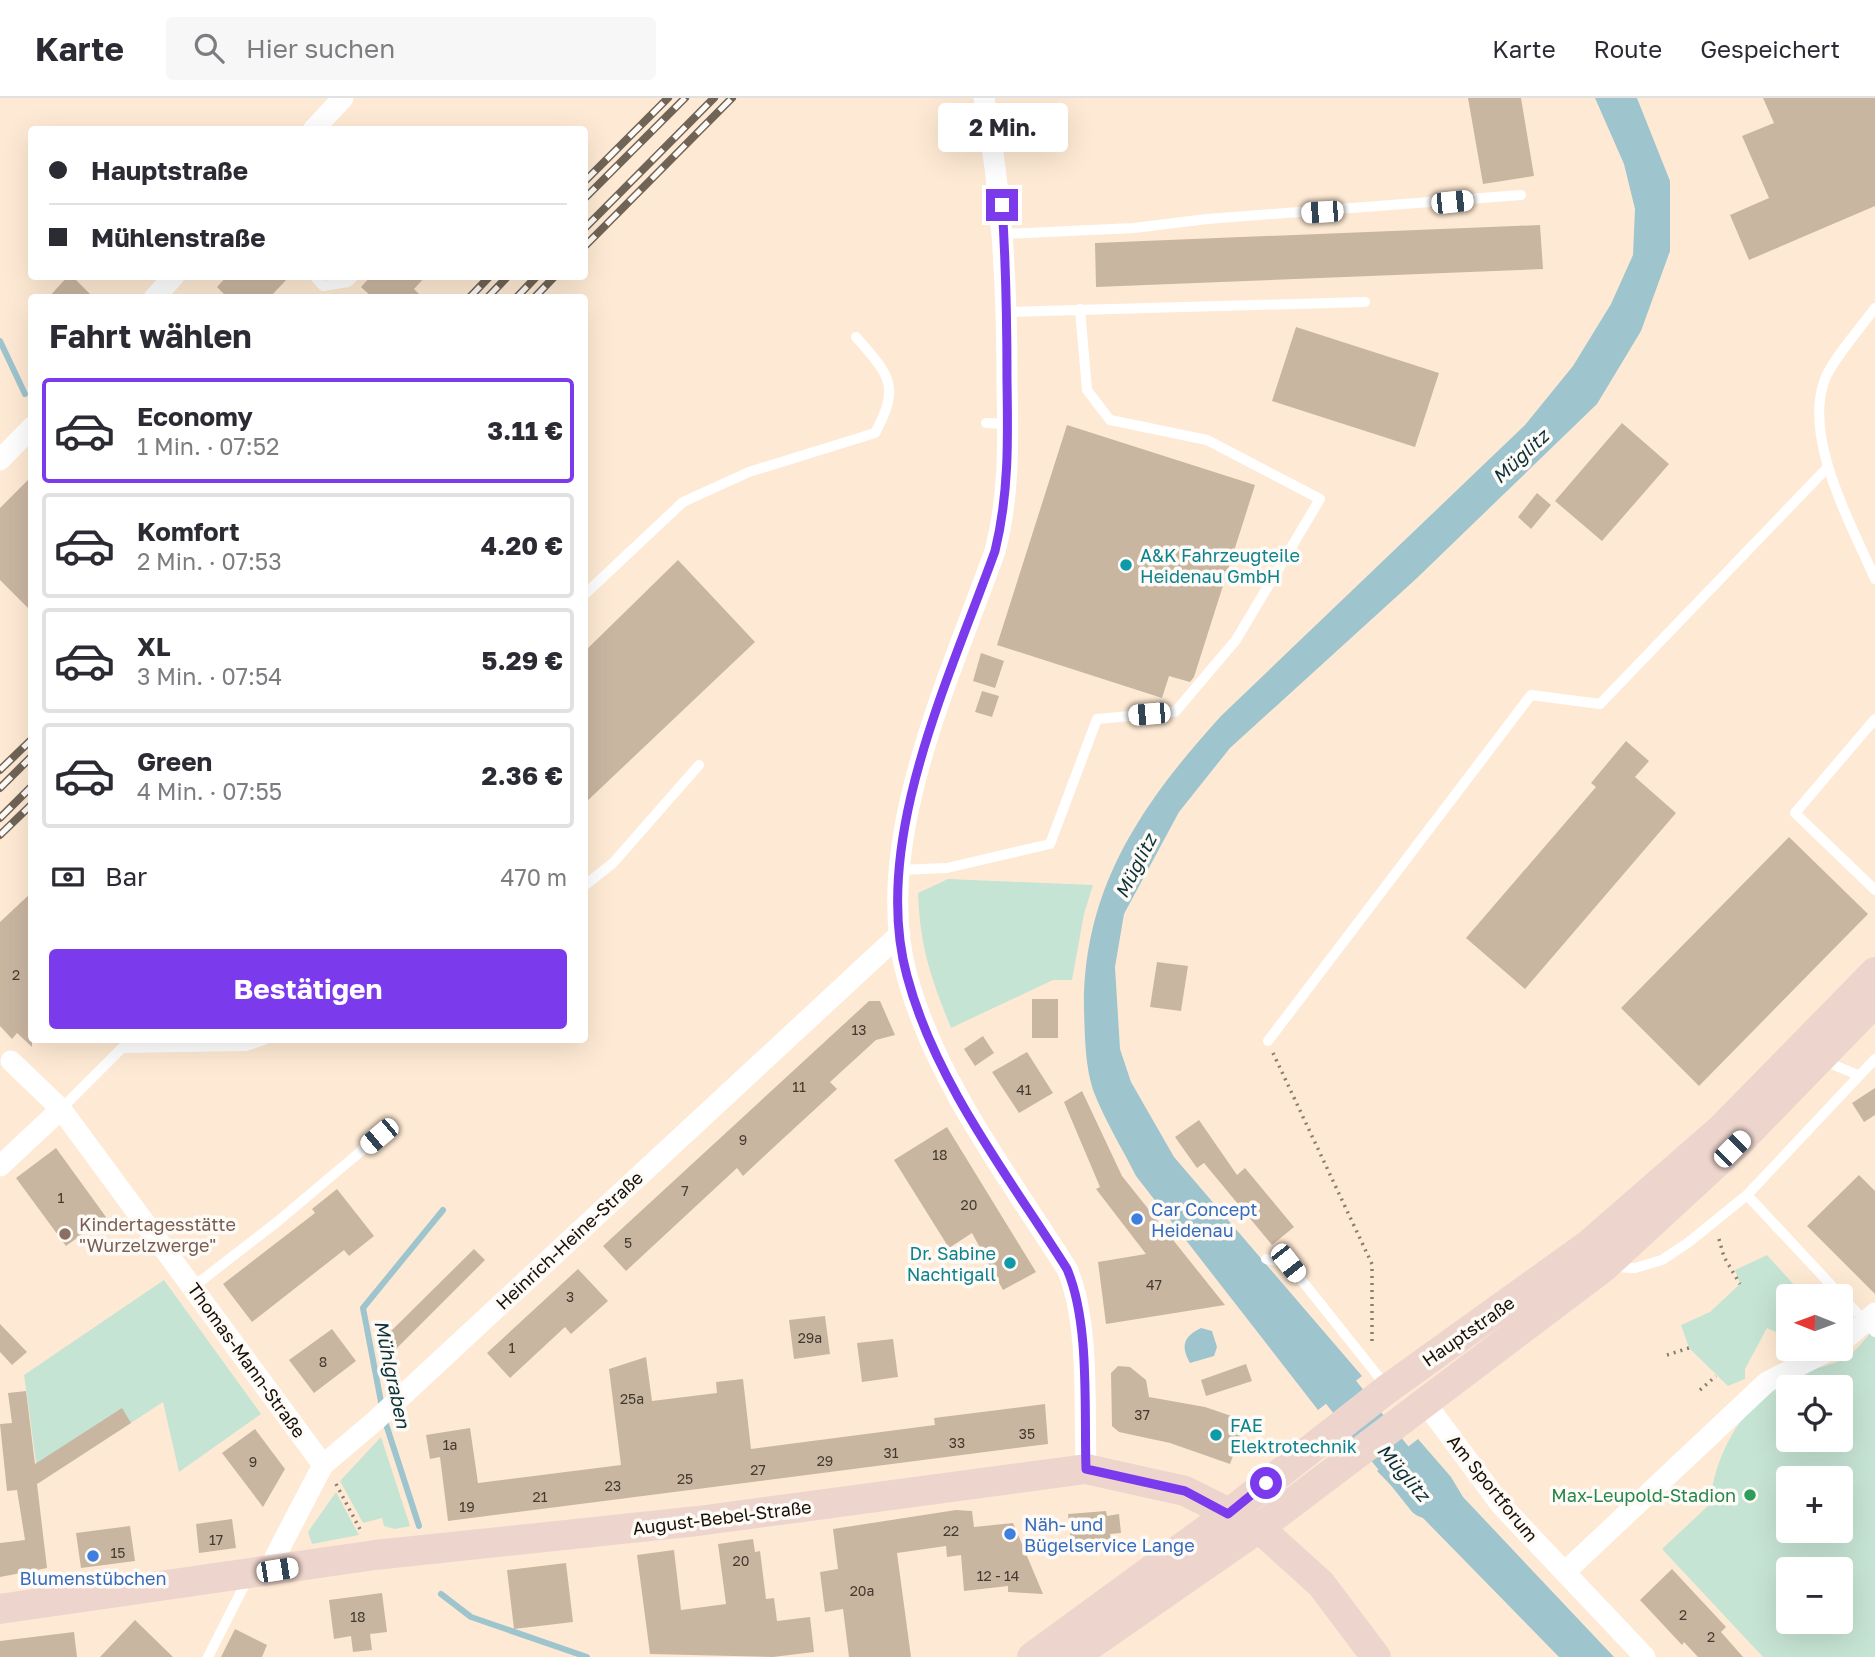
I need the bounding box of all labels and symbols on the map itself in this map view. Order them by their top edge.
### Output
callout: 2 Min. [937,104,1067,153]
route end [986,189,1018,221]
car [1431,189,1474,215]
car [1301,200,1344,224]
water label: Müglitz [1487,423,1555,488]
place label: A&K Fahrzeugteile Heidenau GmbH [1140,544,1300,587]
marker: A&K Fahrzeugteile Heidenau GmbH [1118,557,1134,573]
car [1128,702,1171,726]
water label: Müglitz [1109,828,1162,902]
house number: 2 [12,966,20,983]
house number: 13 [852,1021,866,1038]
house number: 11 [792,1078,806,1095]
house number: 41 [1016,1081,1032,1098]
car [357,1114,402,1158]
car [1710,1127,1755,1171]
house number: 9 [739,1131,747,1148]
house number: 18 [932,1146,948,1163]
street label: Heinrich-Heine-Straße [491,1166,647,1314]
house number: 7 [681,1182,689,1199]
house number: 1 [58,1189,65,1206]
house number: 20 [961,1196,977,1213]
place label: Car Concept Heidenau [1151,1198,1258,1241]
marker: Car Concept Heidenau [1129,1211,1145,1227]
place label: Kindertagesstätte "Wurzelzwerge" [79,1213,236,1256]
marker: Kindertagesstätte "Wurzelzwerge" [57,1226,73,1242]
house number: 5 [624,1234,632,1251]
car [1267,1240,1310,1286]
place label: Dr. Sabine Nachtigall [907,1242,996,1285]
marker: Dr. Sabine Nachtigall [1002,1255,1018,1271]
house number: 47 [1146,1276,1162,1293]
street label: Thomas-Mann-Straße [183,1278,311,1442]
north arrow [1776,1284,1853,1362]
house number: 3 [566,1288,574,1305]
street label: Hauptstraße [1418,1291,1518,1371]
water label: Mühlgraben [370,1318,416,1431]
house number: 29a [798,1329,822,1346]
house number: 1 [509,1339,516,1356]
house number: 8 [319,1353,327,1370]
house number: 25a [620,1390,644,1407]
house number: 37 [1134,1406,1150,1423]
place label: FAE Elektrotechnik [1230,1414,1357,1457]
house number: 35 [1019,1425,1035,1442]
marker: FAE Elektrotechnik [1208,1427,1224,1443]
street label: Am Sportforum [1443,1430,1543,1546]
house number: 33 [949,1434,965,1451]
house number: 1a [443,1436,457,1453]
water label: Müglitz [1373,1439,1437,1507]
house number: 31 [884,1444,899,1461]
house number: 29 [817,1452,833,1469]
house number: 9 [249,1453,257,1470]
house number: 27 [750,1461,766,1478]
route start [1250,1467,1282,1499]
house number: 25 [677,1470,693,1487]
house number: 23 [605,1477,621,1494]
place label: Max-Leupold-Stadion [1551,1484,1736,1506]
marker: Max-Leupold-Stadion [1742,1487,1758,1503]
house number: 21 [533,1488,548,1505]
street label: August-Bebel-Straße [631,1495,813,1539]
house number: 19 [459,1498,475,1515]
place label: Näh- und Bügelservice Lange [1024,1513,1195,1556]
house number: 22 [943,1522,959,1539]
marker: Näh- und Bügelservice Lange [1002,1526,1018,1542]
house number: 17 [209,1531,223,1548]
house number: 15 [111,1544,125,1561]
marker: Blumenstübchen [85,1548,101,1564]
house number: 20 [733,1552,749,1569]
car [255,1556,300,1584]
place label: Blumenstübchen [19,1567,167,1589]
house number: 12 - 14 [977,1567,1019,1584]
house number: 20a [850,1582,874,1599]
house number: 2 [1679,1606,1687,1623]
house number: 18 [350,1608,366,1625]
house number: 2 [1707,1628,1715,1645]

